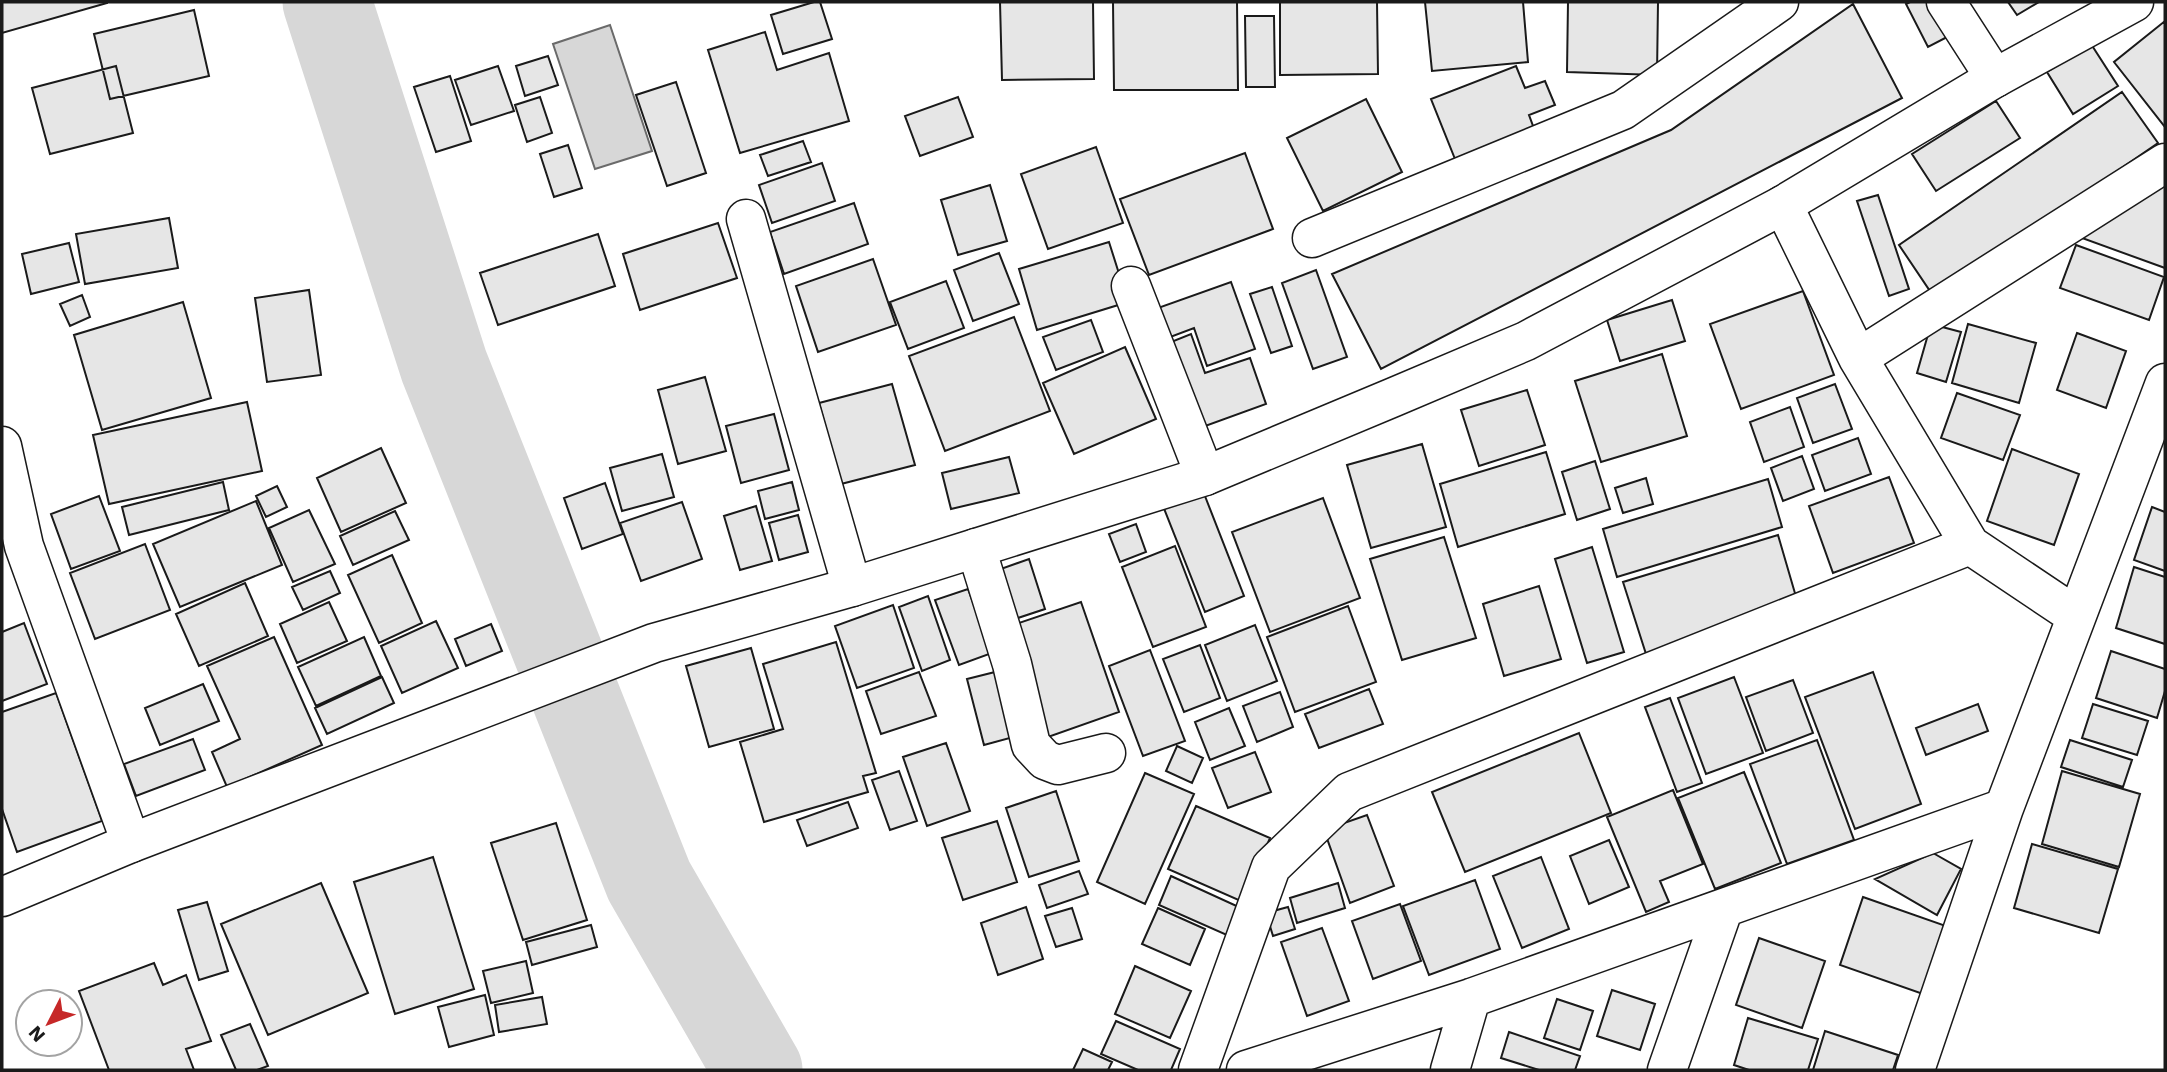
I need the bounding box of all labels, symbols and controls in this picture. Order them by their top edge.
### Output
north arrow [14,988,84,1058]
text: N [23,1021,50,1047]

